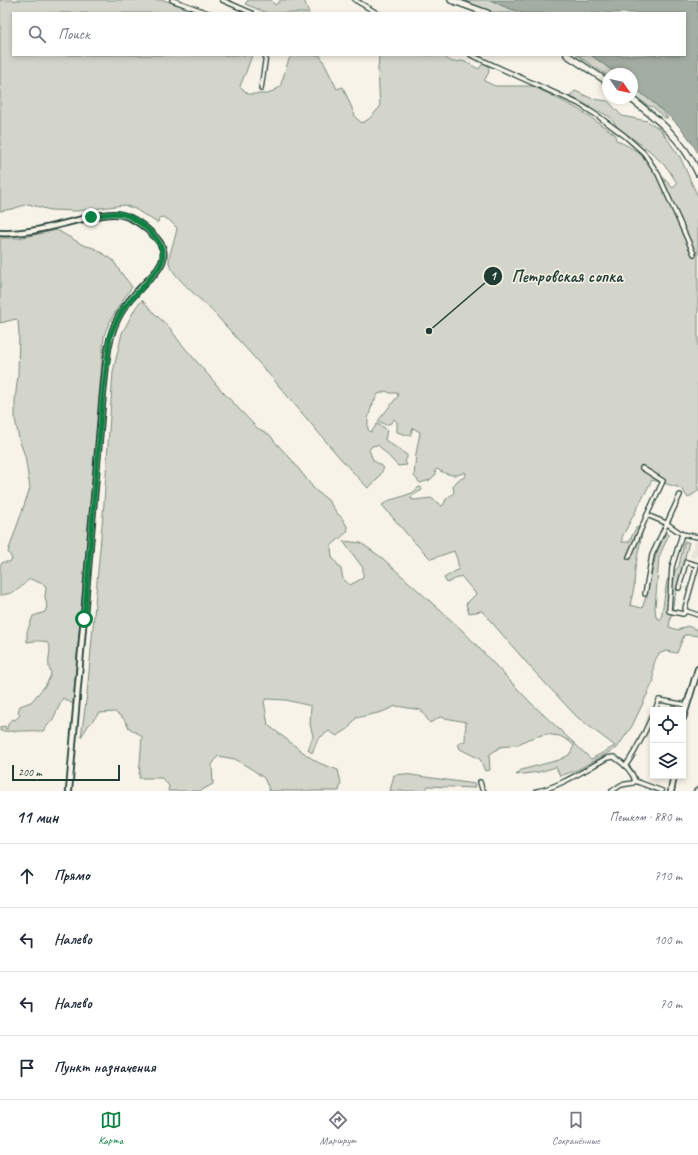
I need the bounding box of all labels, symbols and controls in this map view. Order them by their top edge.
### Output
search box [12,12,686,56]
icon: search [26,23,48,45]
text: Поиск [58,25,90,44]
north arrow [602,68,638,104]
route end [82,208,100,226]
callout: Петровская сопка [483,261,630,290]
text: Петровская сопка [512,266,624,287]
text: 1 [490,268,497,284]
route start [75,610,93,628]
map controls [650,707,686,779]
button: locate [650,707,686,743]
button: layers [650,743,686,779]
scale bar [12,763,120,782]
text: 200 m [18,765,42,779]
text: 11 мин [16,807,58,828]
text: Пешком · 880 m [609,809,682,825]
icon: ahead [16,865,38,887]
text: Прямо [54,866,90,885]
text: 710 m [654,868,682,884]
icon: left [16,929,38,951]
text: Налево [54,930,92,949]
text: 100 m [654,932,682,948]
icon: left [16,993,38,1015]
text: Налево [54,994,92,1013]
text: 70 m [660,996,682,1012]
icon: arrive [16,1057,38,1079]
text: Пункт назначения [54,1058,156,1077]
tab: Карта [98,1109,123,1147]
tab: Маршрут [320,1109,356,1147]
tab: Сохранённые [552,1109,600,1147]

